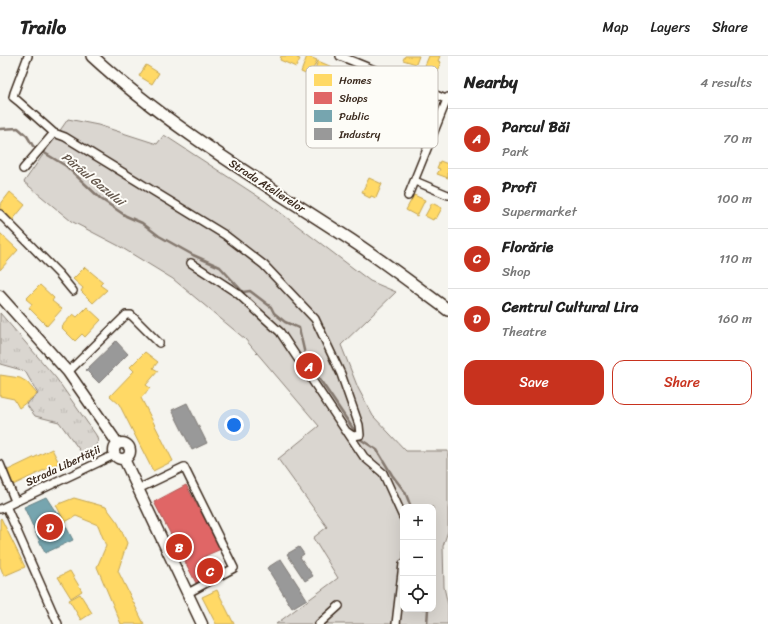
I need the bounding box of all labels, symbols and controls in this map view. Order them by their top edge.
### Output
text: Trailo [20,11,66,44]
text: Map [603,15,628,40]
text: Layers [650,15,690,40]
text: Share [712,15,748,40]
legend [306,66,438,148]
text: Nearby [464,67,518,97]
text: Homes [339,71,372,90]
text: 4 results [700,71,752,94]
text: Shops [339,89,368,108]
text: Public [339,107,370,126]
text: Parcul Băi [502,114,570,140]
text: Industry [338,125,381,144]
text: A [473,127,481,150]
text: 70 m [723,127,752,150]
text: Park [502,140,529,163]
water label: Pârâul Gazului [57,147,132,213]
street label: Strada Atelierelor [225,154,310,219]
text: Profi [502,174,536,200]
text: B [473,187,481,210]
text: 100 m [717,187,752,210]
text: Supermarket [502,200,577,223]
text: Florărie [502,234,553,260]
text: C [473,247,481,270]
text: 110 m [719,247,752,270]
text: Shop [502,260,530,283]
text: Centrul Cultural Lira [502,294,638,320]
text: D [473,307,481,330]
text: 160 m [717,307,752,330]
text: Theatre [502,320,547,343]
pin: A [296,351,322,381]
button: Save [464,360,604,405]
button: Share [612,360,752,405]
your location [224,415,244,435]
street label: Strada Libertății [22,440,105,492]
map controls [400,504,436,612]
button: + [400,504,436,540]
pin: D [37,512,63,542]
pin: B [166,532,192,562]
button: − [400,540,436,576]
pin: C [197,556,223,586]
button: locate [400,576,436,612]

